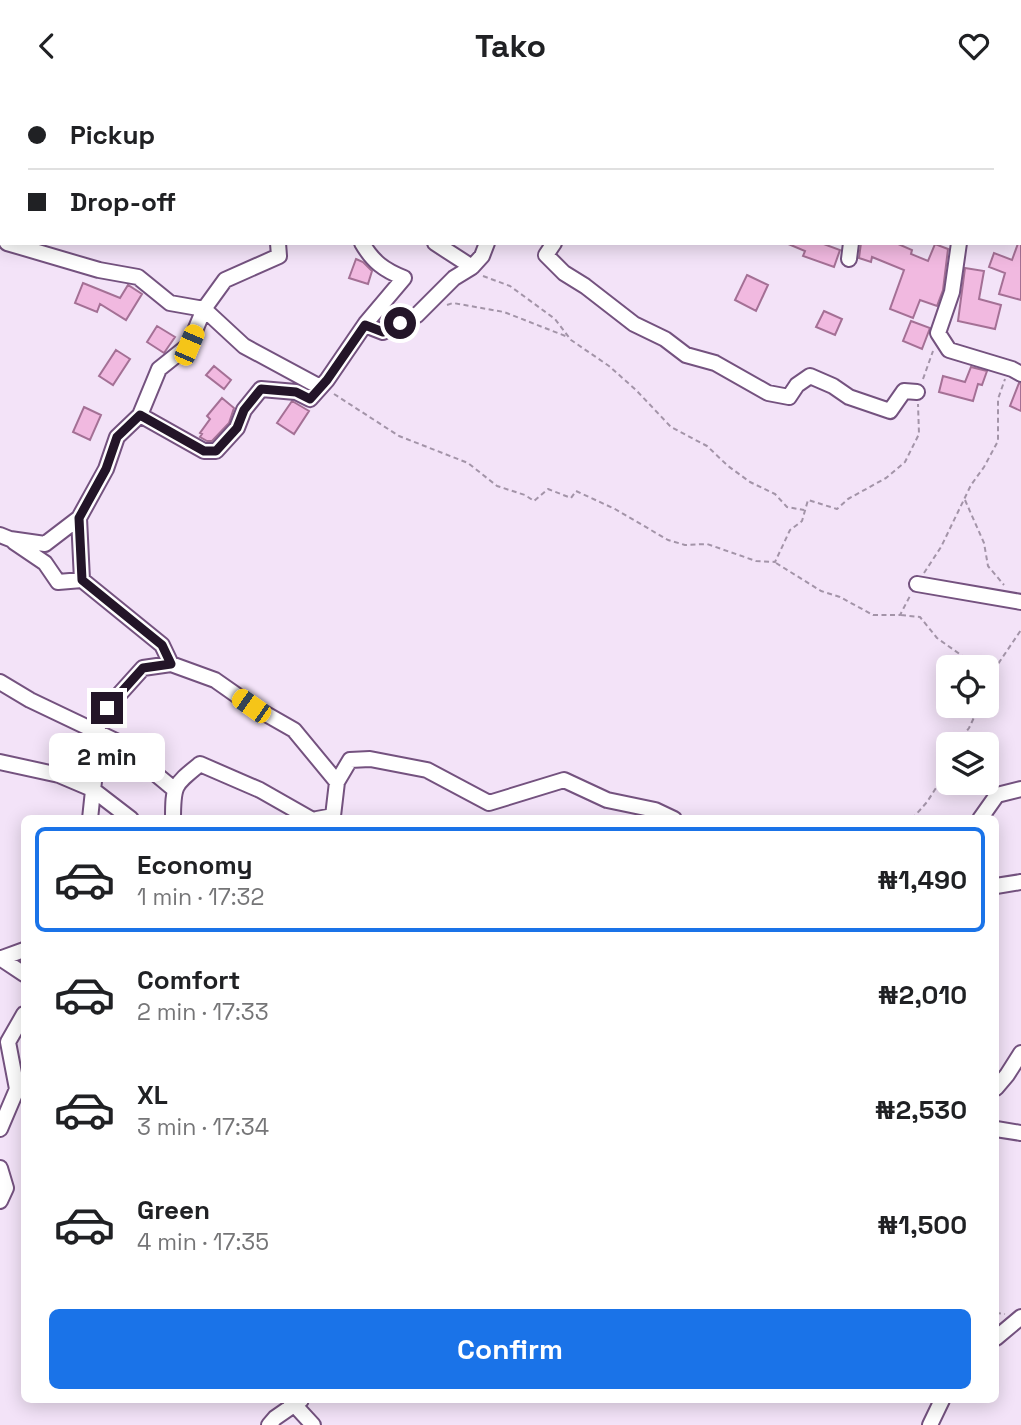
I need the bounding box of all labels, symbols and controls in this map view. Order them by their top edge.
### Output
text: Tako [475,26,546,66]
icon: back [28,27,66,65]
icon: heart [955,27,993,65]
text: Pickup [70,118,155,152]
text: Drop-off [70,185,176,219]
route start [384,307,416,339]
car [172,322,207,368]
map controls [936,655,999,795]
button: locate [936,655,999,718]
car [228,685,275,727]
route end [91,692,123,724]
button: layers [936,732,999,795]
callout: 2 min [49,733,165,781]
text: 2 min [77,742,137,772]
icon: car [53,848,116,911]
text: Economy [137,848,253,882]
text: ₦1,490 [877,863,967,897]
text: 1 min · 17:32 [137,882,264,912]
icon: car [53,963,116,1026]
text: Comfort [137,963,240,997]
text: ₦2,010 [878,978,967,1012]
text: 2 min · 17:33 [137,997,269,1027]
icon: car [53,1078,116,1141]
text: XL [137,1078,168,1112]
text: ₦2,530 [875,1093,967,1127]
text: 3 min · 17:34 [137,1112,269,1142]
icon: car [53,1193,116,1256]
text: Green [137,1193,210,1227]
text: ₦1,500 [877,1208,967,1242]
text: 4 min · 17:35 [137,1227,269,1257]
button: Confirm [49,1309,971,1389]

